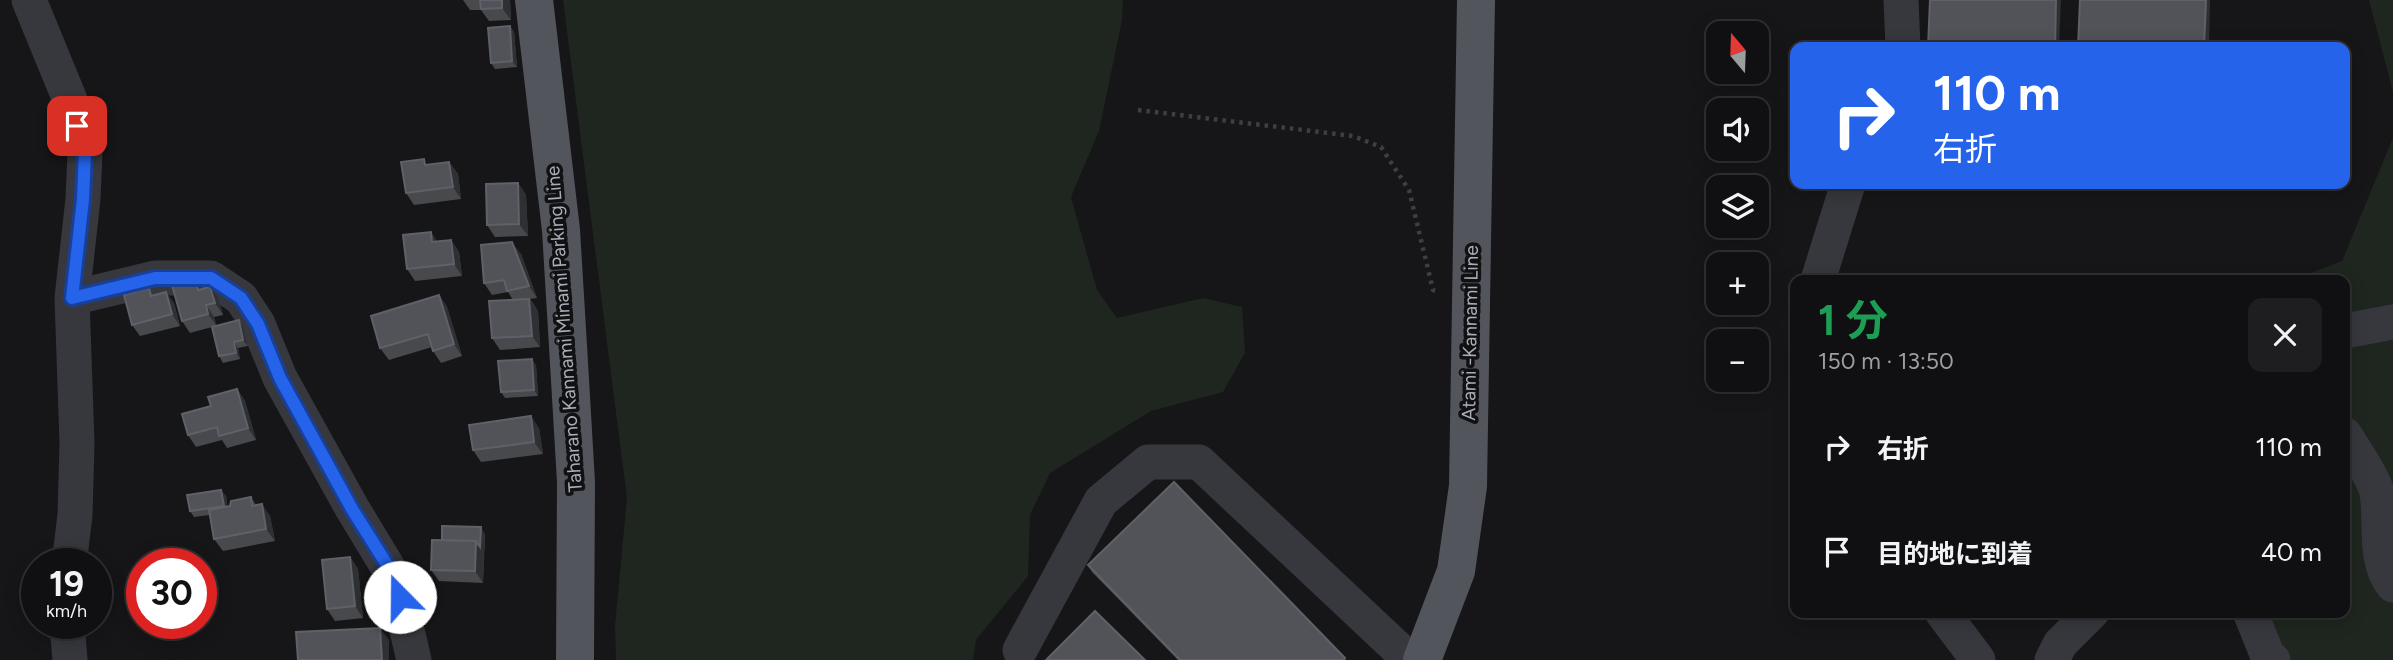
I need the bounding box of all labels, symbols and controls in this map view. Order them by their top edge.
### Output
north arrow [1706,21,1769,84]
map controls [1706,21,1769,392]
text: 110 m [1933,63,2061,122]
icon: right [1818,70,1909,161]
pin [47,96,107,156]
button: sound [1706,98,1769,161]
icon: arrive [58,107,96,145]
text: 右折 [1933,130,1997,168]
street label: Taharano Kannami Minami Parking Line [541,165,587,493]
button: layers [1706,175,1769,238]
street label: Atami -Kannami Line [1457,245,1483,421]
button: + [1706,252,1769,315]
text: 1 分 [1818,295,1888,346]
button: close [2248,298,2322,372]
button: − [1706,329,1769,392]
text: 150 m · 13:50 [1818,347,1954,375]
icon: right [1818,428,1856,466]
text: 110 m [2255,431,2322,463]
text: 右折 [1877,433,1929,465]
icon: arrive [1818,533,1856,571]
text: 40 m [2261,536,2322,568]
text: 目的地に到着 [1877,538,2033,570]
speed limit sign: 30 [126,548,217,639]
position arrow [363,560,437,634]
text: 19 [49,563,84,605]
text: km/h [46,600,87,622]

